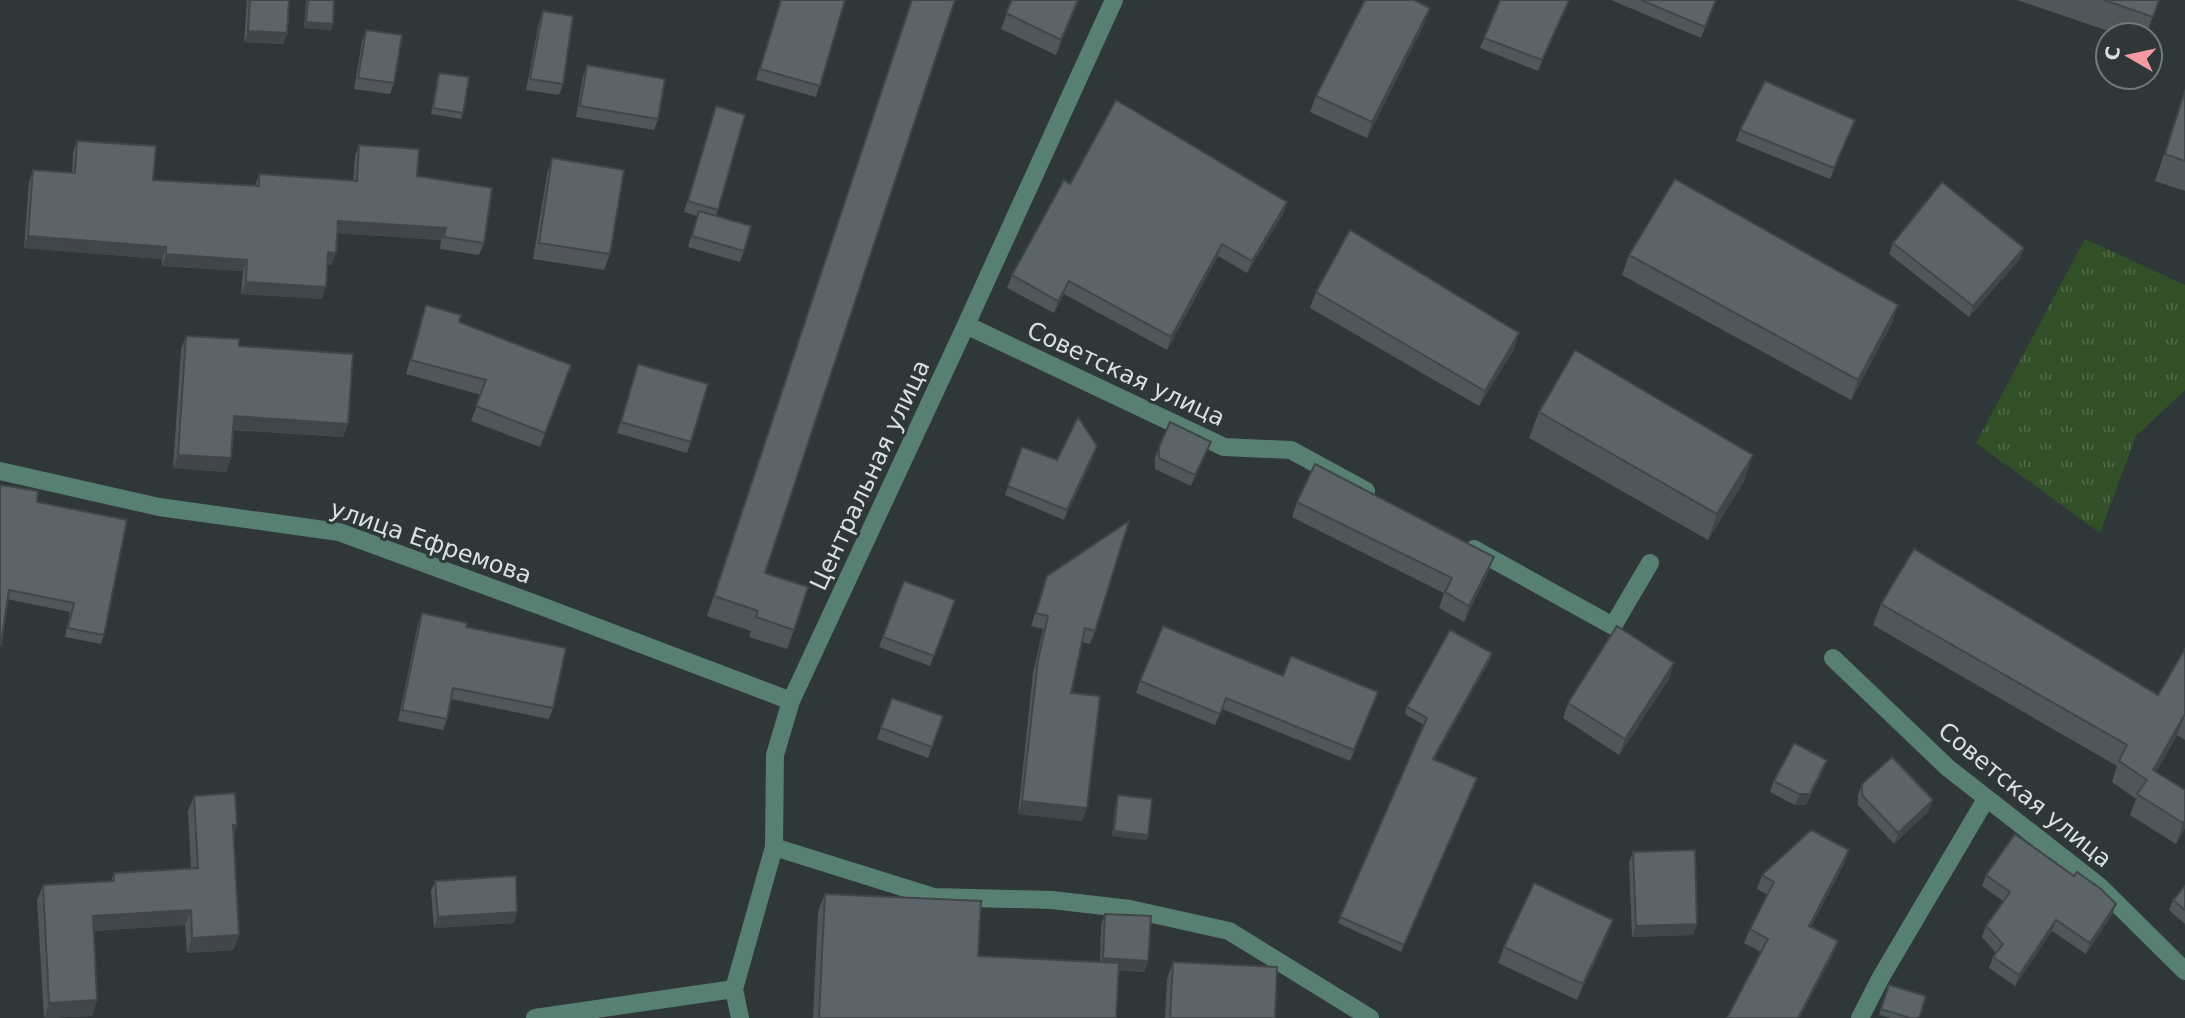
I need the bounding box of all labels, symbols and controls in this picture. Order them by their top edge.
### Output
north arrow [2094,21,2164,91]
text: С [2100,45,2124,62]
street label: Советская улица [1023,316,1229,432]
street label: Центральная улица [804,355,936,595]
street label: улица Ефремова [327,494,535,590]
street label: Советская улица [1933,716,2117,874]

